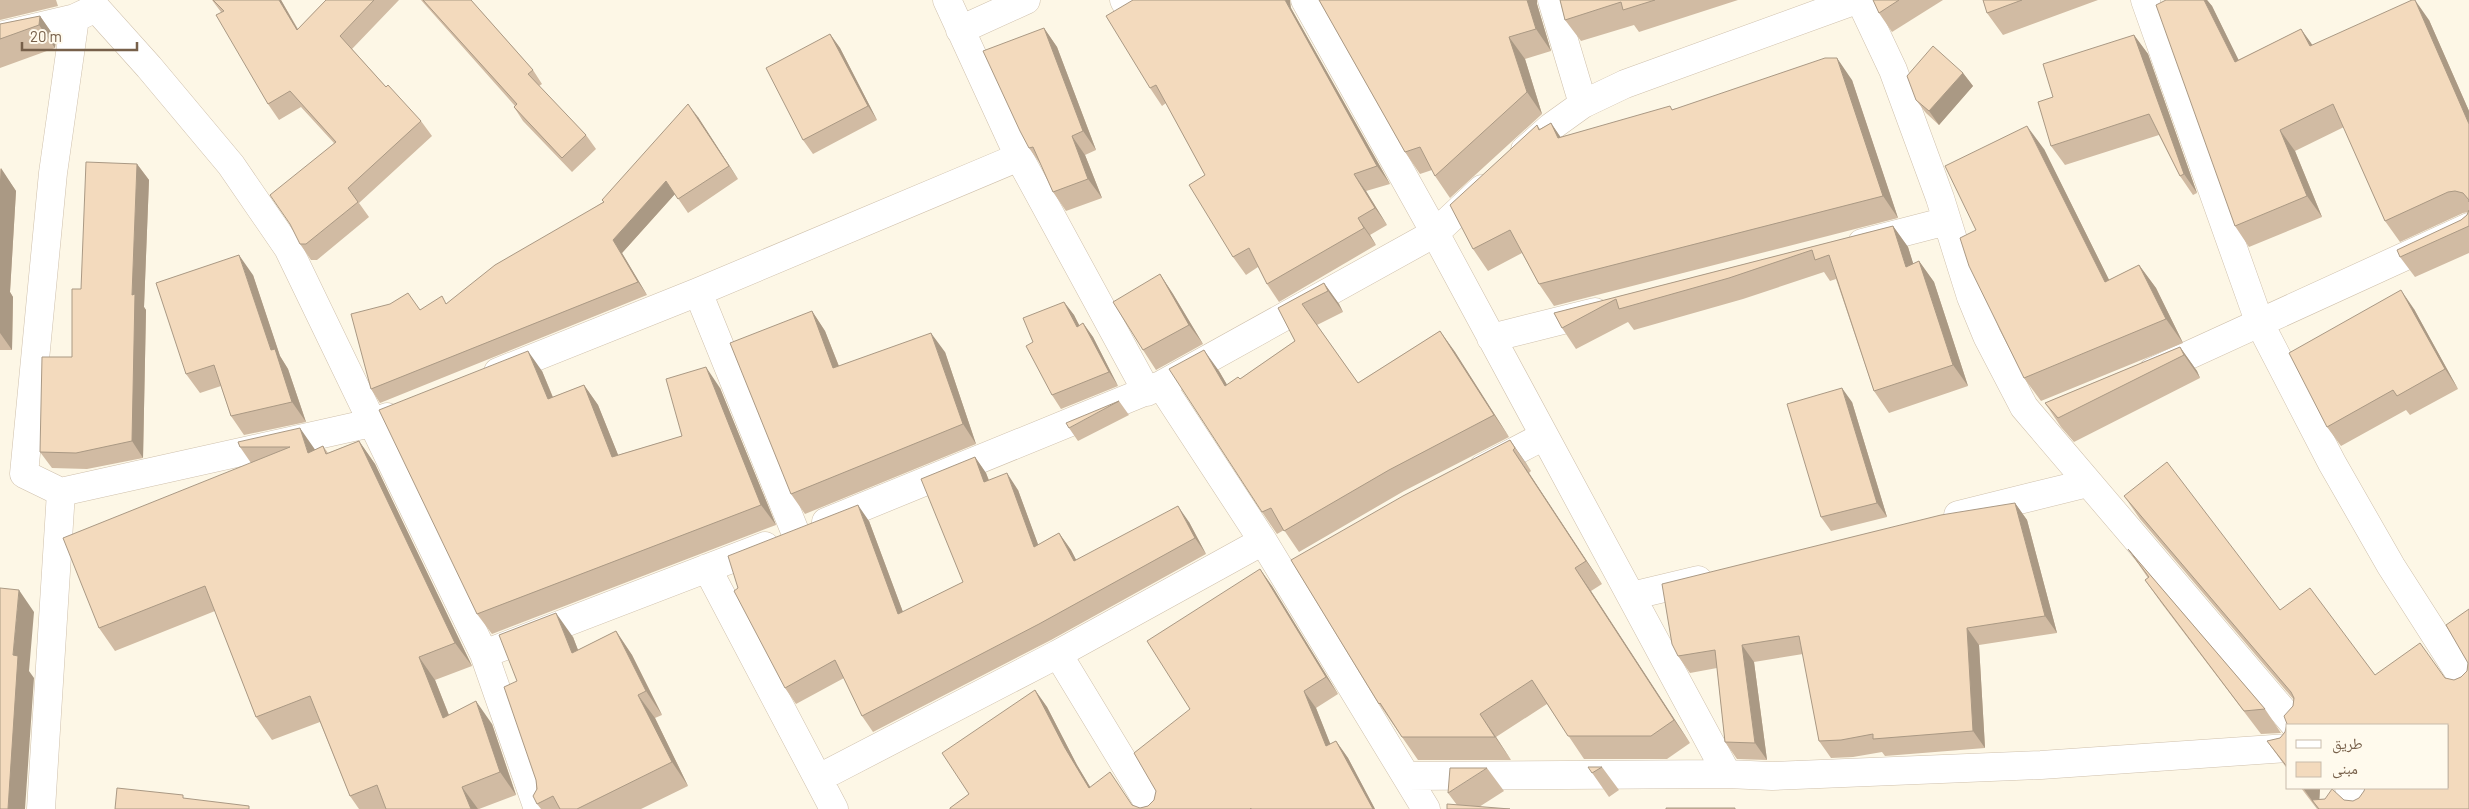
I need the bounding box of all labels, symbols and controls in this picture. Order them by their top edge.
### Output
scale bar [22,20,138,52]
text: 20 m [30,27,62,45]
legend [2286,724,2449,789]
text: طريق [2332,734,2363,754]
text: مبنى [2332,759,2358,779]

